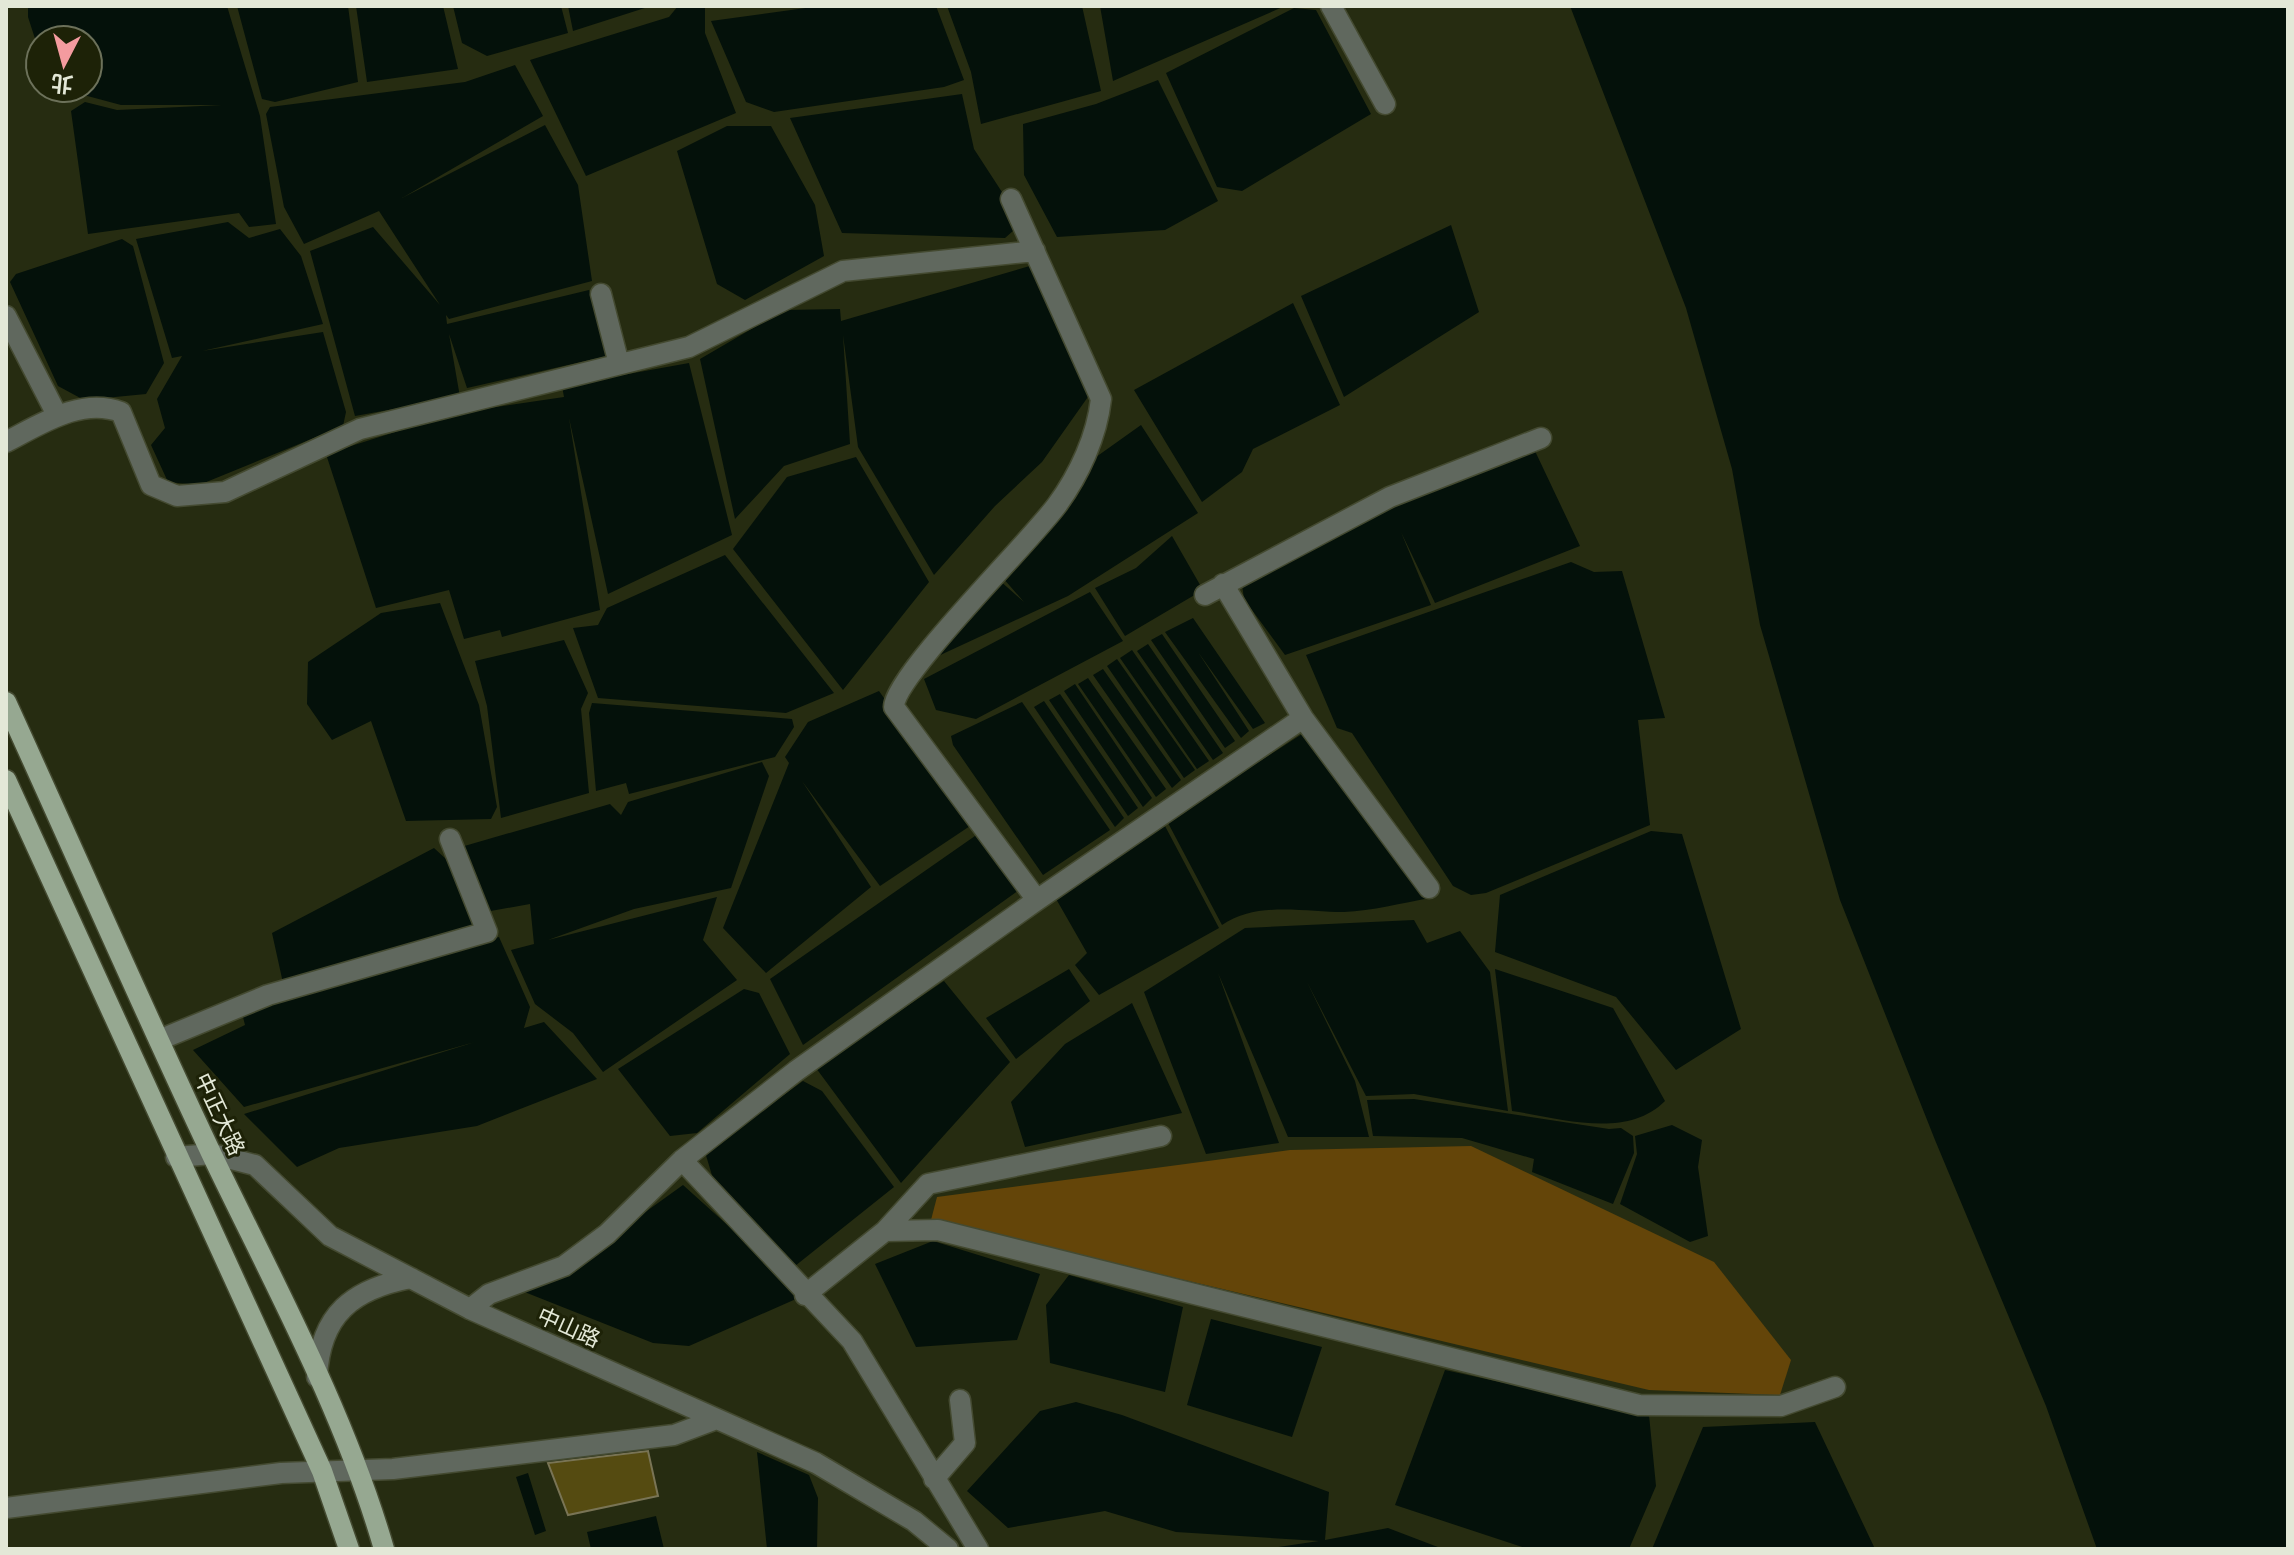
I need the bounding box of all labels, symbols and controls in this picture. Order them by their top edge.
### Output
north arrow [24,24,104,104]
text: 北 [49,69,74,99]
street label: 中正大路 [189,1068,251,1160]
street label: 中山路 [533,1301,605,1353]

